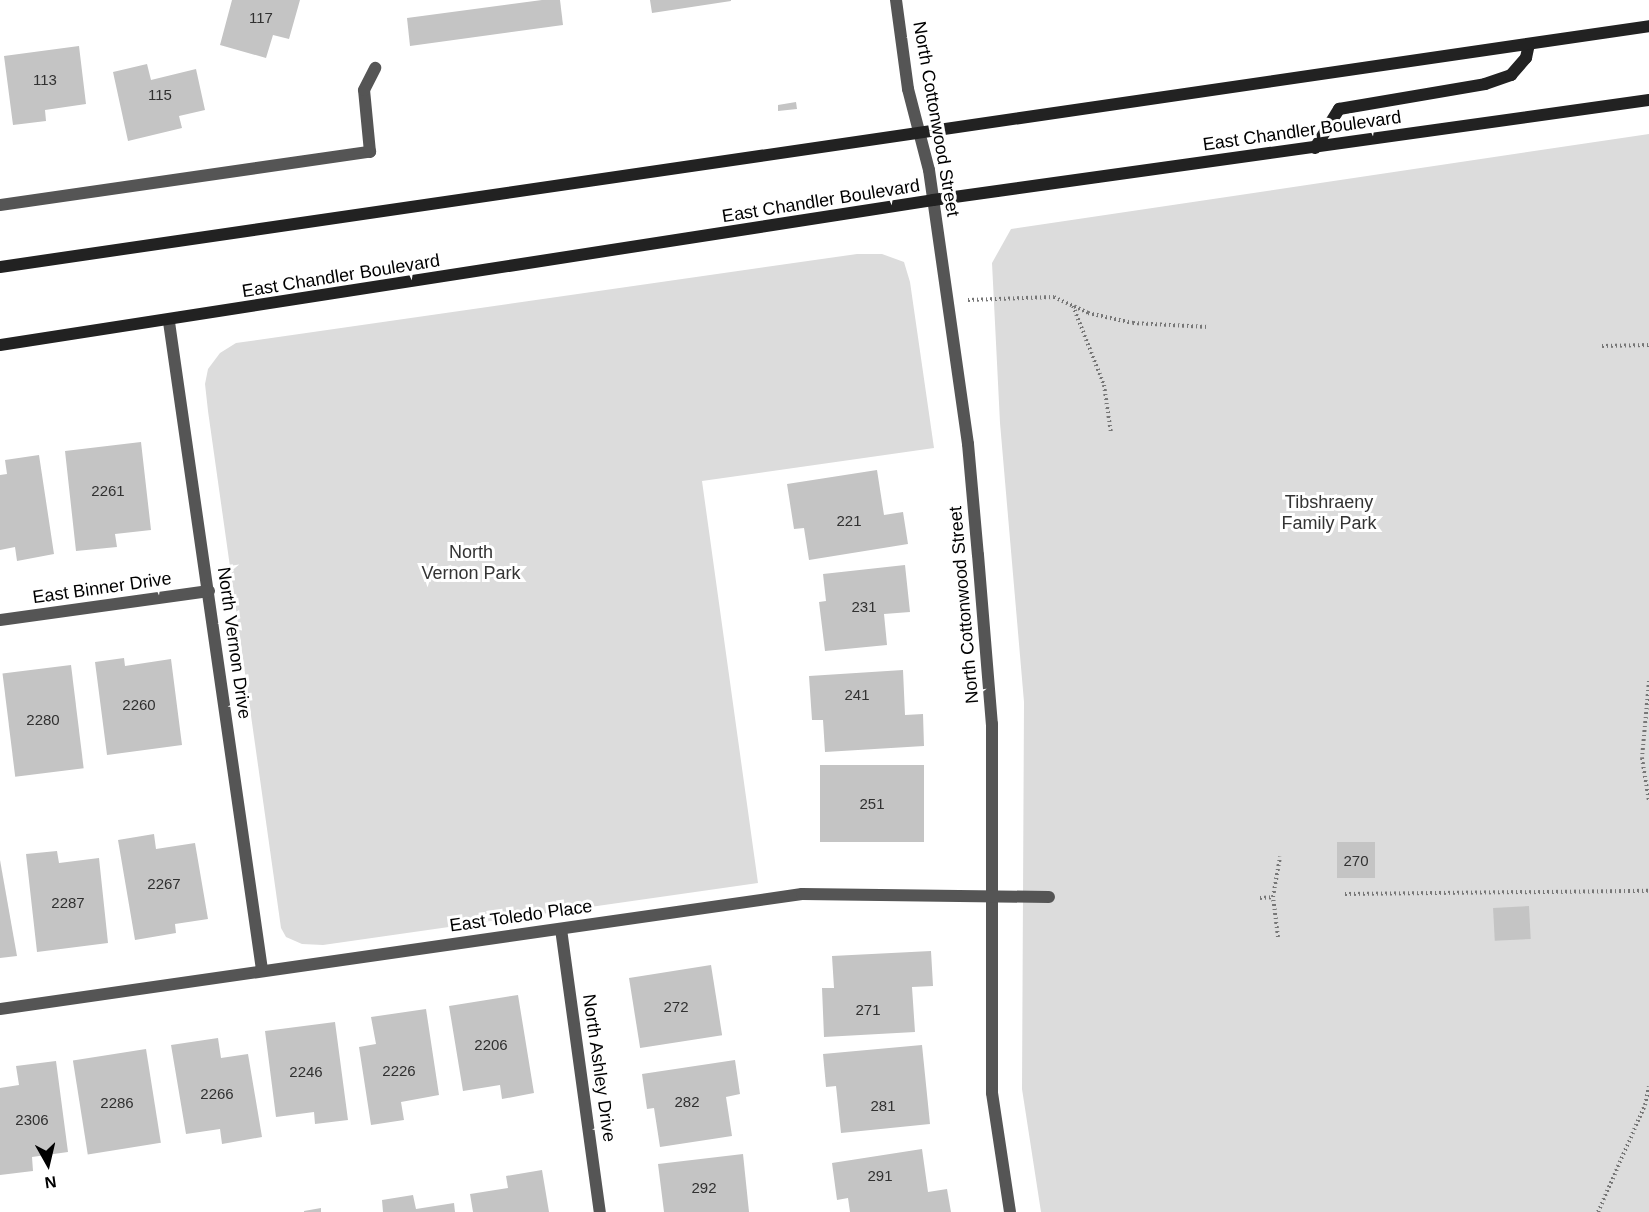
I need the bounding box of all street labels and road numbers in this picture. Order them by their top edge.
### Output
street label: North Cottonwood Street [908,20,964,218]
street label: East Chandler Boulevard [1201,106,1403,156]
street label: East Chandler Boulevard [720,175,922,227]
street label: East Chandler Boulevard [240,250,442,302]
street label: North Cottonwood Street [945,505,983,705]
street label: North Vernon Drive [213,566,255,720]
street label: East Binner Drive [31,568,173,608]
street label: East Toledo Place [448,895,594,937]
street label: North Ashley Drive [578,992,620,1144]

